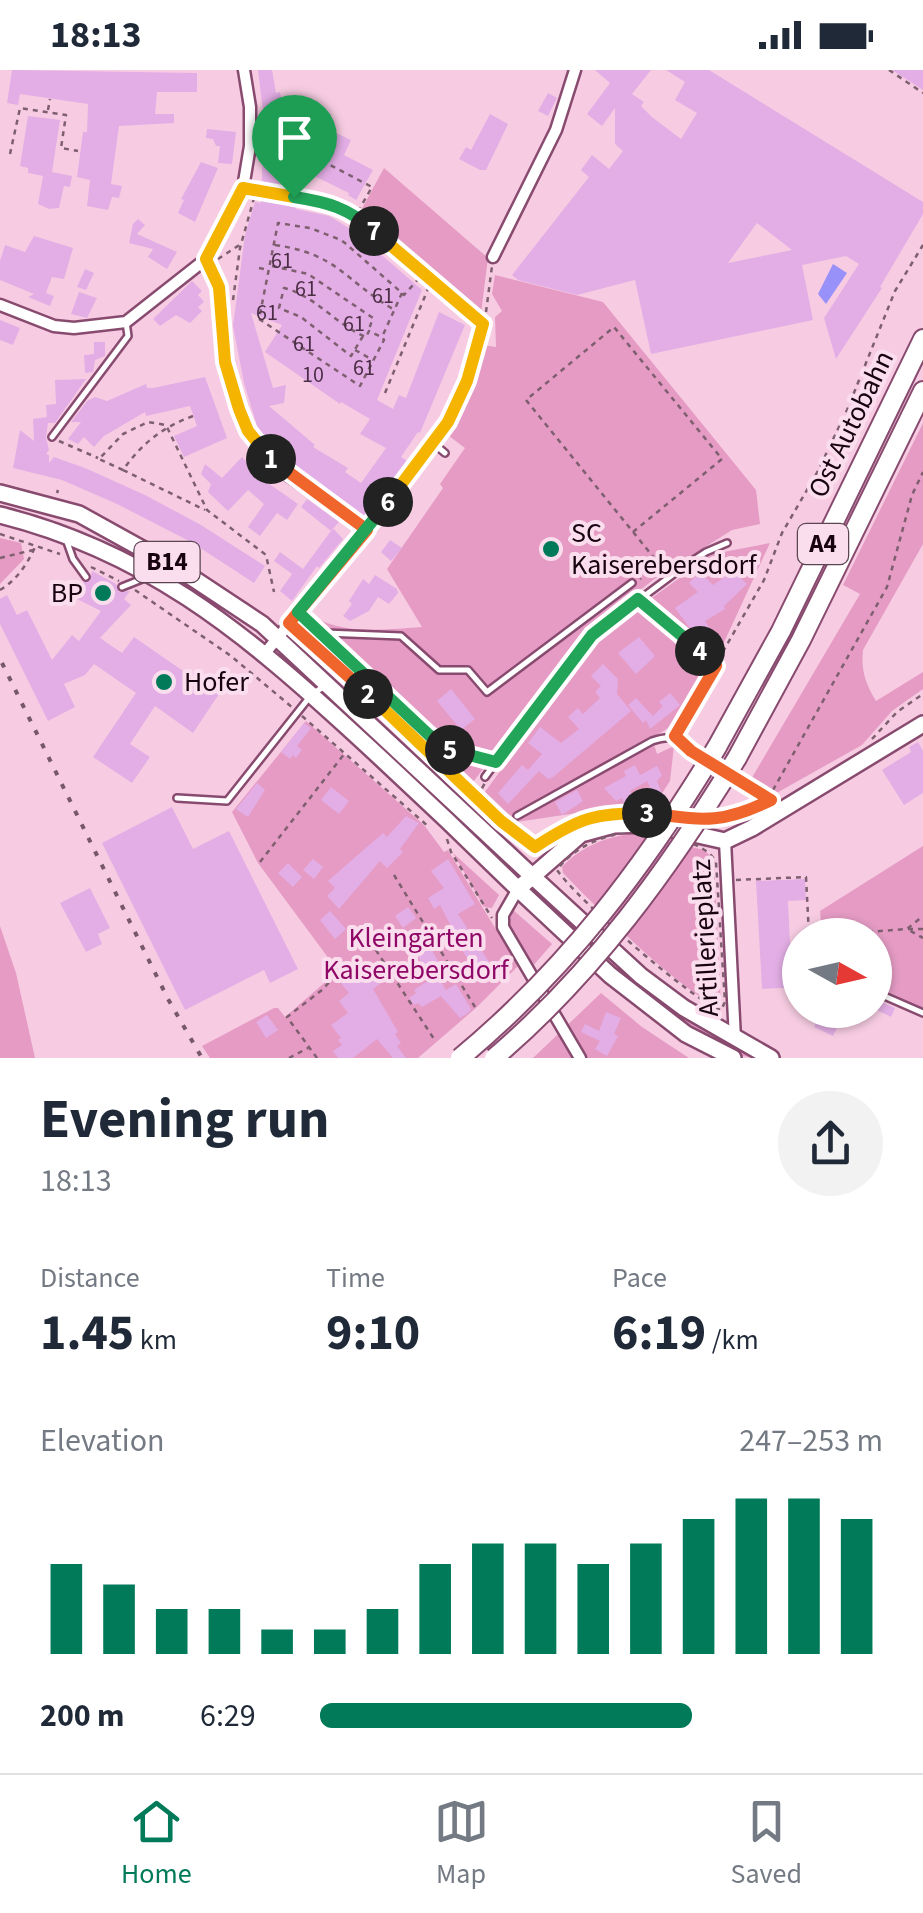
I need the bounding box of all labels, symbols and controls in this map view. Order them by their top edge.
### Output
text: 18:13 [50,8,142,62]
pin [252,95,337,198]
icon: arrive [267,110,322,165]
pin: 7 [349,206,399,256]
text: 7 [367,211,381,251]
house number: 61 [271,245,293,277]
house number: 61 [295,273,317,305]
house number: 61 [372,280,394,312]
house number: 61 [256,297,278,329]
house number: 61 [343,308,365,340]
house number: 61 [293,328,315,360]
street label: Ost Autobahn [798,344,904,504]
house number: 61 [353,352,375,384]
house number: 10 [302,359,324,391]
pin: 1 [246,434,296,484]
text: 1 [264,439,278,479]
pin: 6 [363,477,413,527]
text: 6 [381,482,395,522]
place label: SC Kaiserebersdorf [571,513,757,585]
road number: A4 [798,524,848,564]
marker: SC Kaiserebersdorf [540,538,562,560]
road number: B14 [134,542,200,582]
place label: BP [51,573,83,613]
marker: BP [92,582,114,604]
pin: 4 [675,626,725,676]
text: 4 [693,631,707,671]
place label: Hofer [184,662,249,702]
pin: 2 [343,669,393,719]
marker: Hofer [153,671,175,693]
text: 2 [361,674,375,714]
pin: 5 [425,725,475,775]
text: 5 [443,730,457,770]
pin: 3 [622,788,672,838]
text: 3 [640,793,654,833]
street label: Artillerieplatz [681,858,729,1018]
park label: Kleingärten Kaiserebersdorf [323,918,510,990]
north arrow [782,918,892,1028]
map controls [782,918,892,1028]
text: Evening run [40,1081,329,1159]
button: share [778,1091,883,1196]
text: 18:13 [40,1158,112,1204]
text: Distance [40,1258,140,1298]
text: Time [326,1258,385,1298]
text: Pace [612,1258,667,1298]
text: 1.45 [40,1298,134,1369]
text: 9:10 [326,1298,420,1369]
text: 6:19 [612,1298,706,1369]
text: km [134,1320,177,1360]
text: /km [706,1320,759,1360]
text: Elevation [40,1418,165,1464]
text: 247–253 m [739,1418,883,1464]
text: 200 m [40,1693,125,1739]
text: 6:29 [200,1693,256,1739]
tab: Home [121,1794,192,1894]
tab: Map [434,1794,489,1894]
tab: Saved [731,1794,802,1894]

